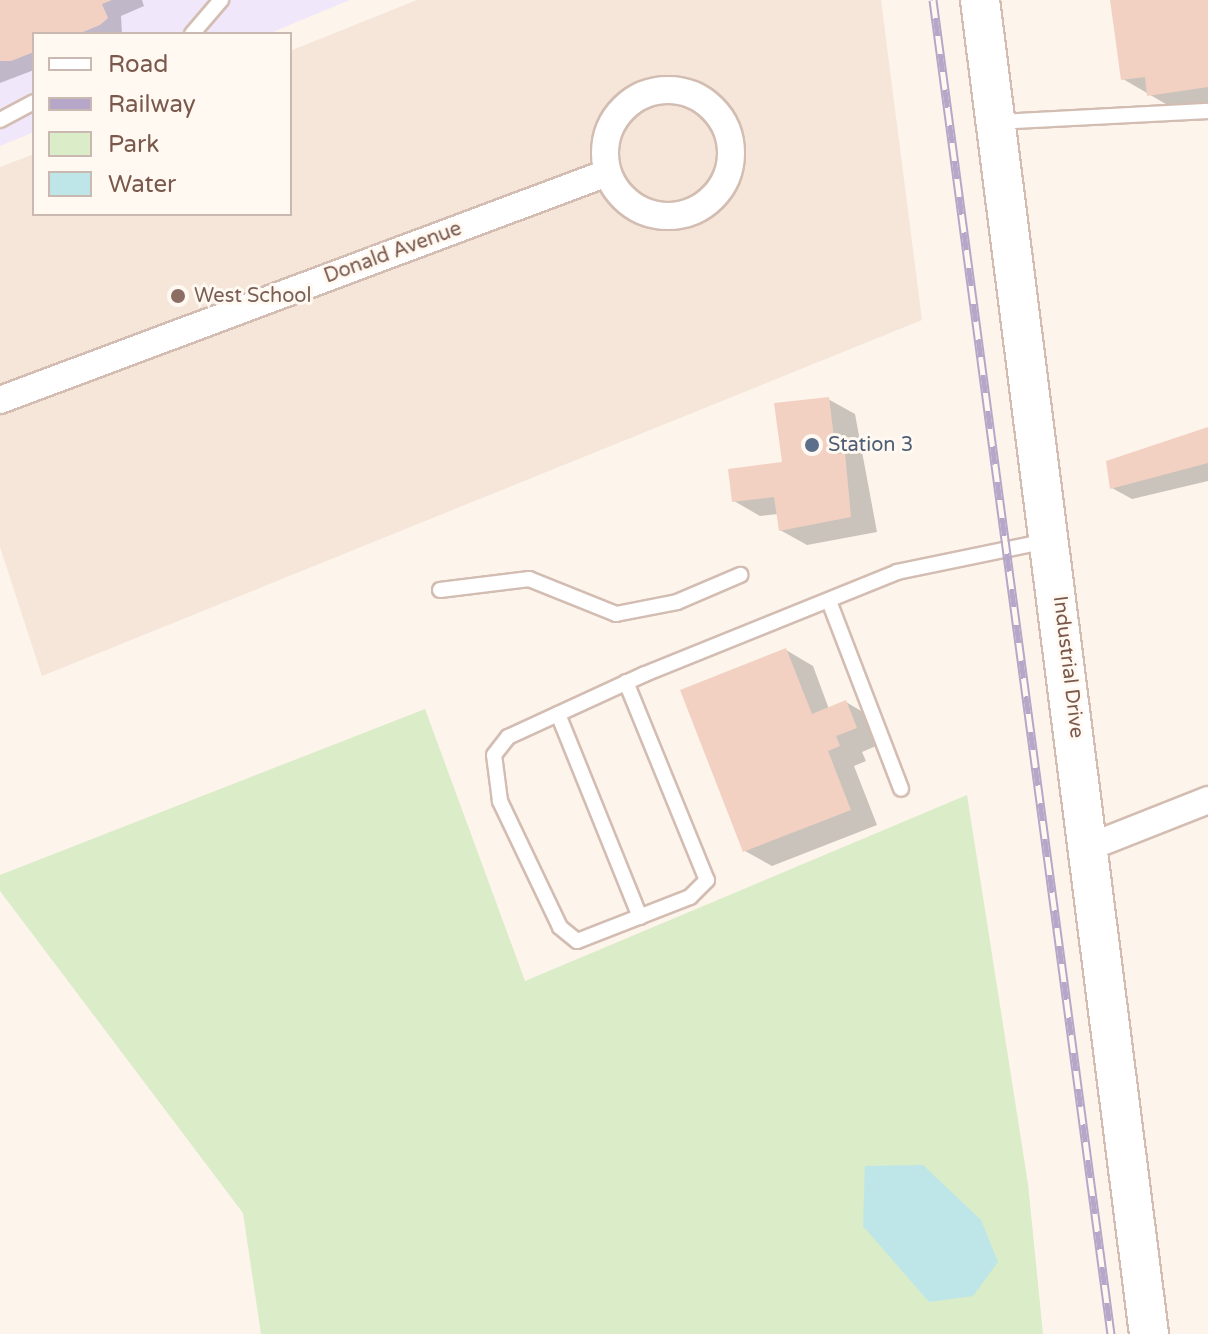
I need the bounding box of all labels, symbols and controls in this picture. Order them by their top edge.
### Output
legend [32,32,292,216]
text: Road [108,50,168,79]
text: Railway [108,90,196,119]
text: Park [108,130,159,159]
text: Water [108,170,176,199]
street label: Donald Avenue [321,217,465,289]
place label: West School [194,284,311,308]
marker: West School [169,287,187,305]
place label: Station 3 [828,433,913,457]
marker: Station 3 [803,436,821,454]
street label: Industrial Drive [1047,595,1089,739]

